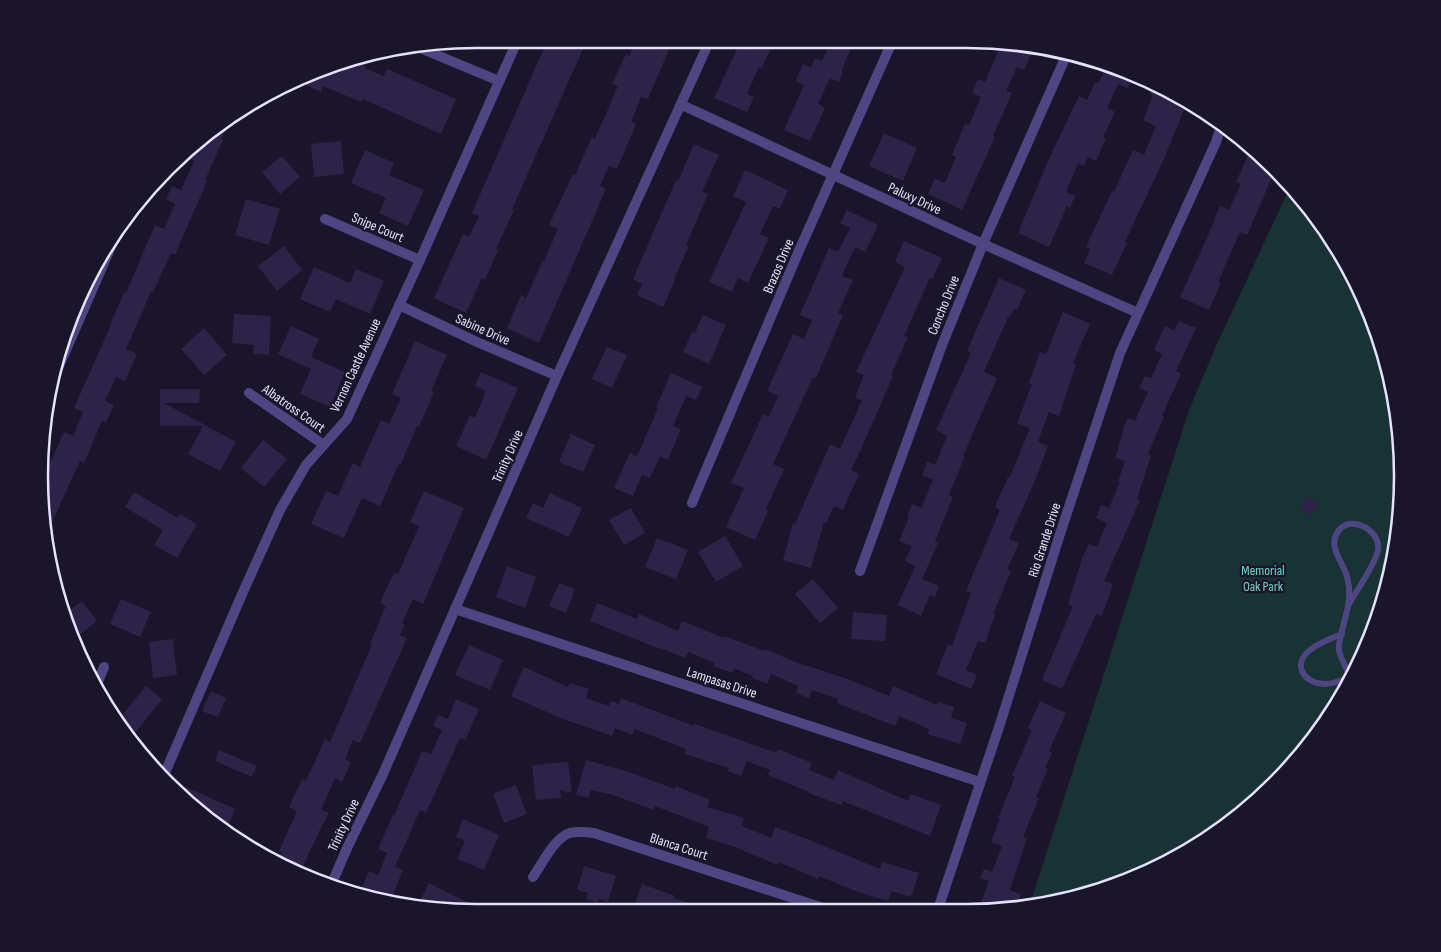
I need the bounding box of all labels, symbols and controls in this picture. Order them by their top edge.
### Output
street label: Paluxy Drive [885,179,944,218]
street label: Snipe Court [349,209,406,246]
street label: Brazos Drive [759,236,798,296]
street label: Concho Drive [924,273,963,337]
street label: Sabine Drive [453,310,513,349]
street label: Vernon Castle Avenue [326,316,385,415]
street label: Albatross Court [258,380,328,436]
street label: Trinity Drive [488,427,527,485]
street label: Rio Grande Drive [1024,501,1065,580]
park label: Memorial Oak Park [1241,562,1285,595]
street label: Lampasas Drive [685,663,759,702]
street label: Trinity Drive [324,796,363,854]
street label: Blanca Court [648,829,710,864]

